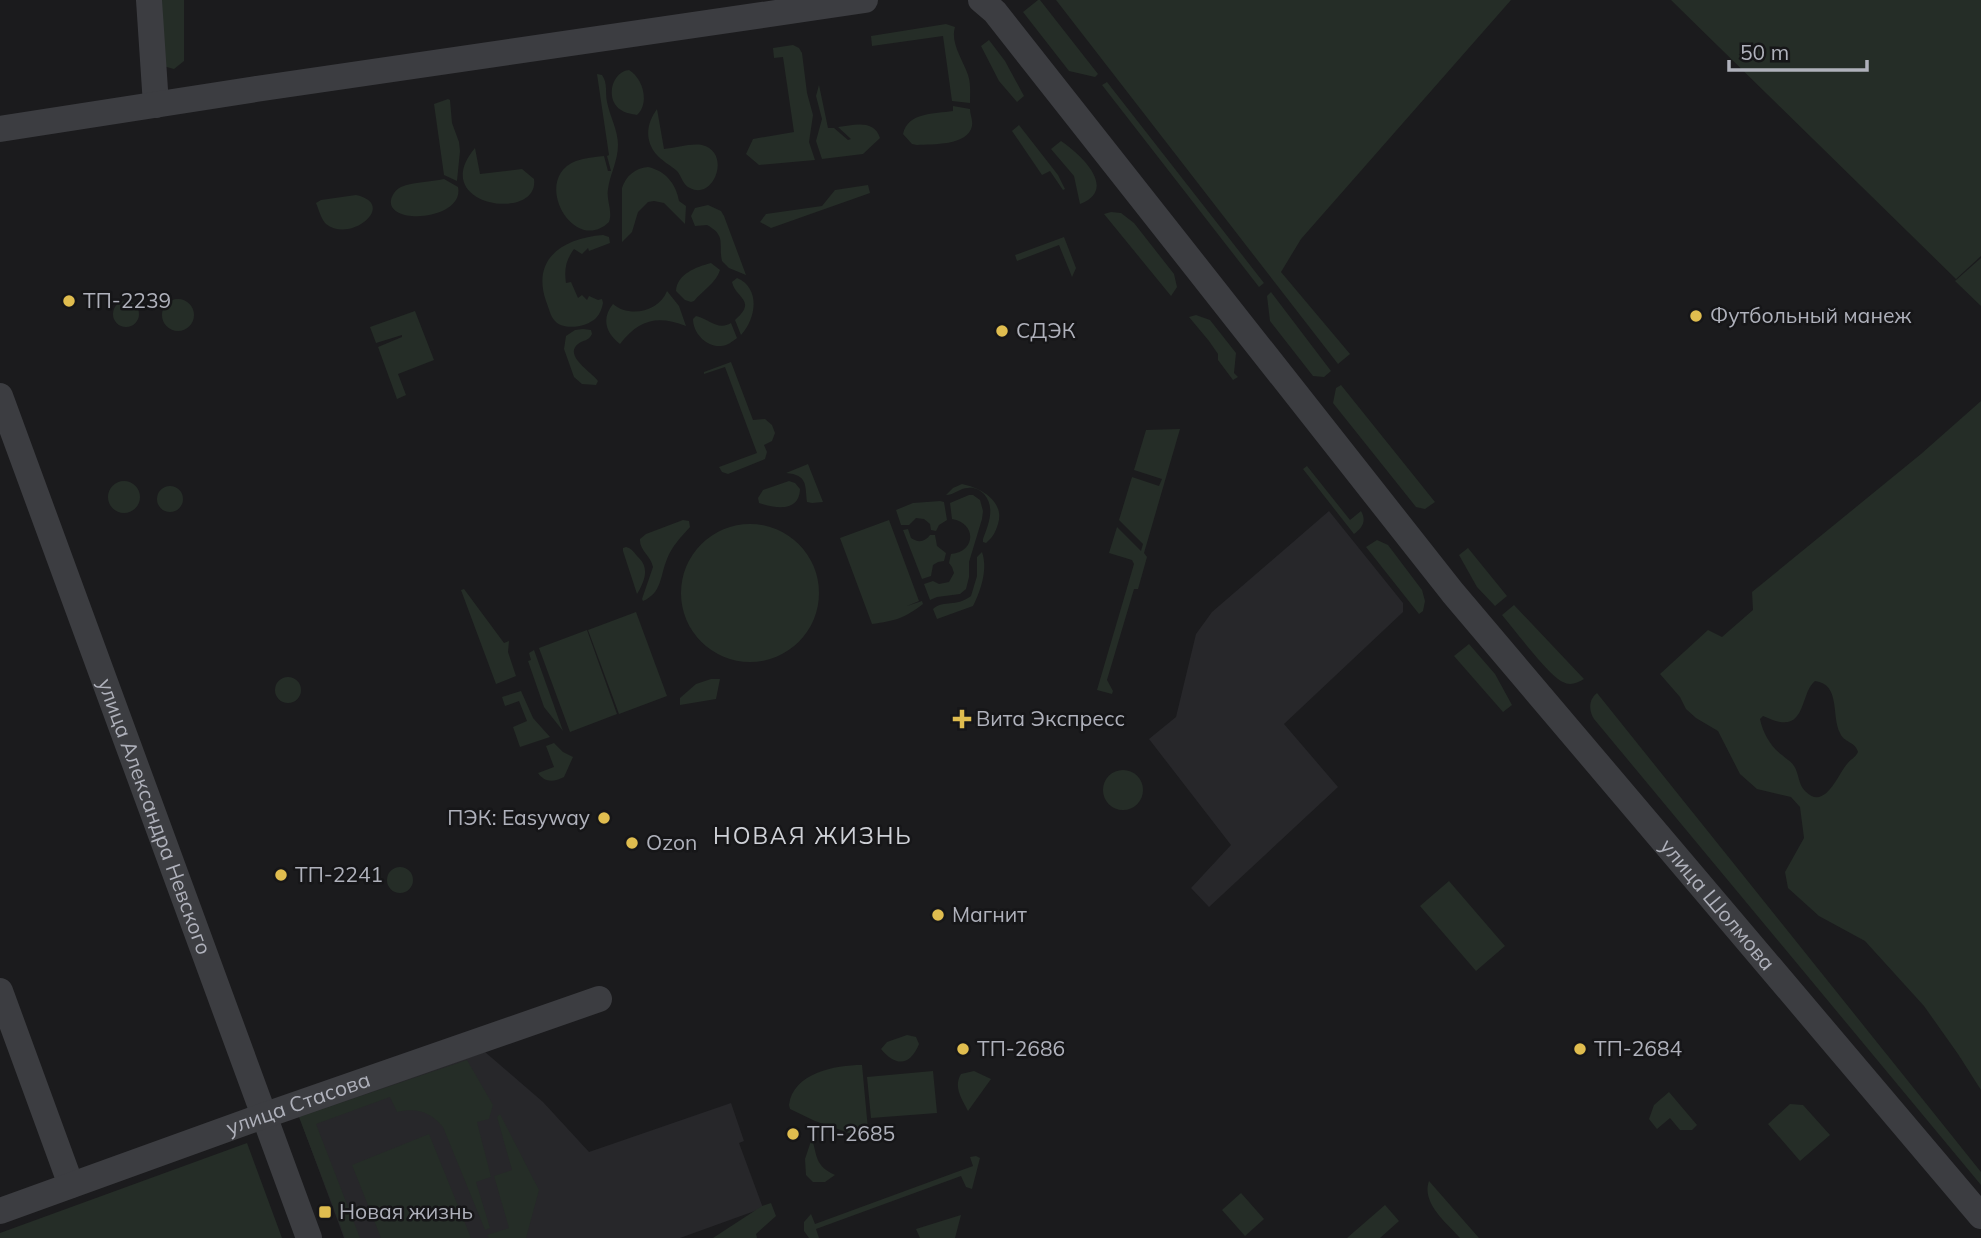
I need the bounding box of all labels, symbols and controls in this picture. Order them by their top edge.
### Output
scale bar [1729,28,1867,72]
text: 50 m [1740,39,1789,65]
place label: ТП-2239 [83,287,171,313]
marker: ТП-2239 [61,293,77,309]
place label: Футбольный манеж [1710,302,1912,328]
marker: Футбольный манеж [1688,308,1704,324]
place label: СДЭК [1016,317,1076,343]
marker: СДЭК [994,323,1010,339]
street label: улица Александра Невского [93,674,218,958]
place label: Вита Экспресс [976,705,1125,731]
marker: Вита Экспресс [954,711,970,727]
place label: ПЭК: Easyway [447,804,590,830]
marker: ПЭК: Easyway [596,810,612,826]
district label: НОВАЯ ЖИЗНЬ [713,821,913,850]
place label: Ozon [646,829,697,855]
street label: улица Шолмова [1655,833,1781,975]
marker: Ozon [624,835,640,851]
place label: ТП-2241 [295,861,383,887]
marker: ТП-2241 [273,867,289,883]
place label: Магнит [952,901,1027,927]
marker: Магнит [930,907,946,923]
place label: ТП-2686 [977,1035,1065,1061]
place label: ТП-2684 [1594,1035,1683,1061]
marker: ТП-2686 [955,1041,971,1057]
marker: ТП-2684 [1572,1041,1588,1057]
street label: улица Стасова [222,1066,373,1140]
place label: ТП-2685 [807,1120,895,1146]
marker: ТП-2685 [785,1126,801,1142]
place label: Новая жизнь [339,1198,473,1224]
marker: Новая жизнь [317,1204,333,1220]

